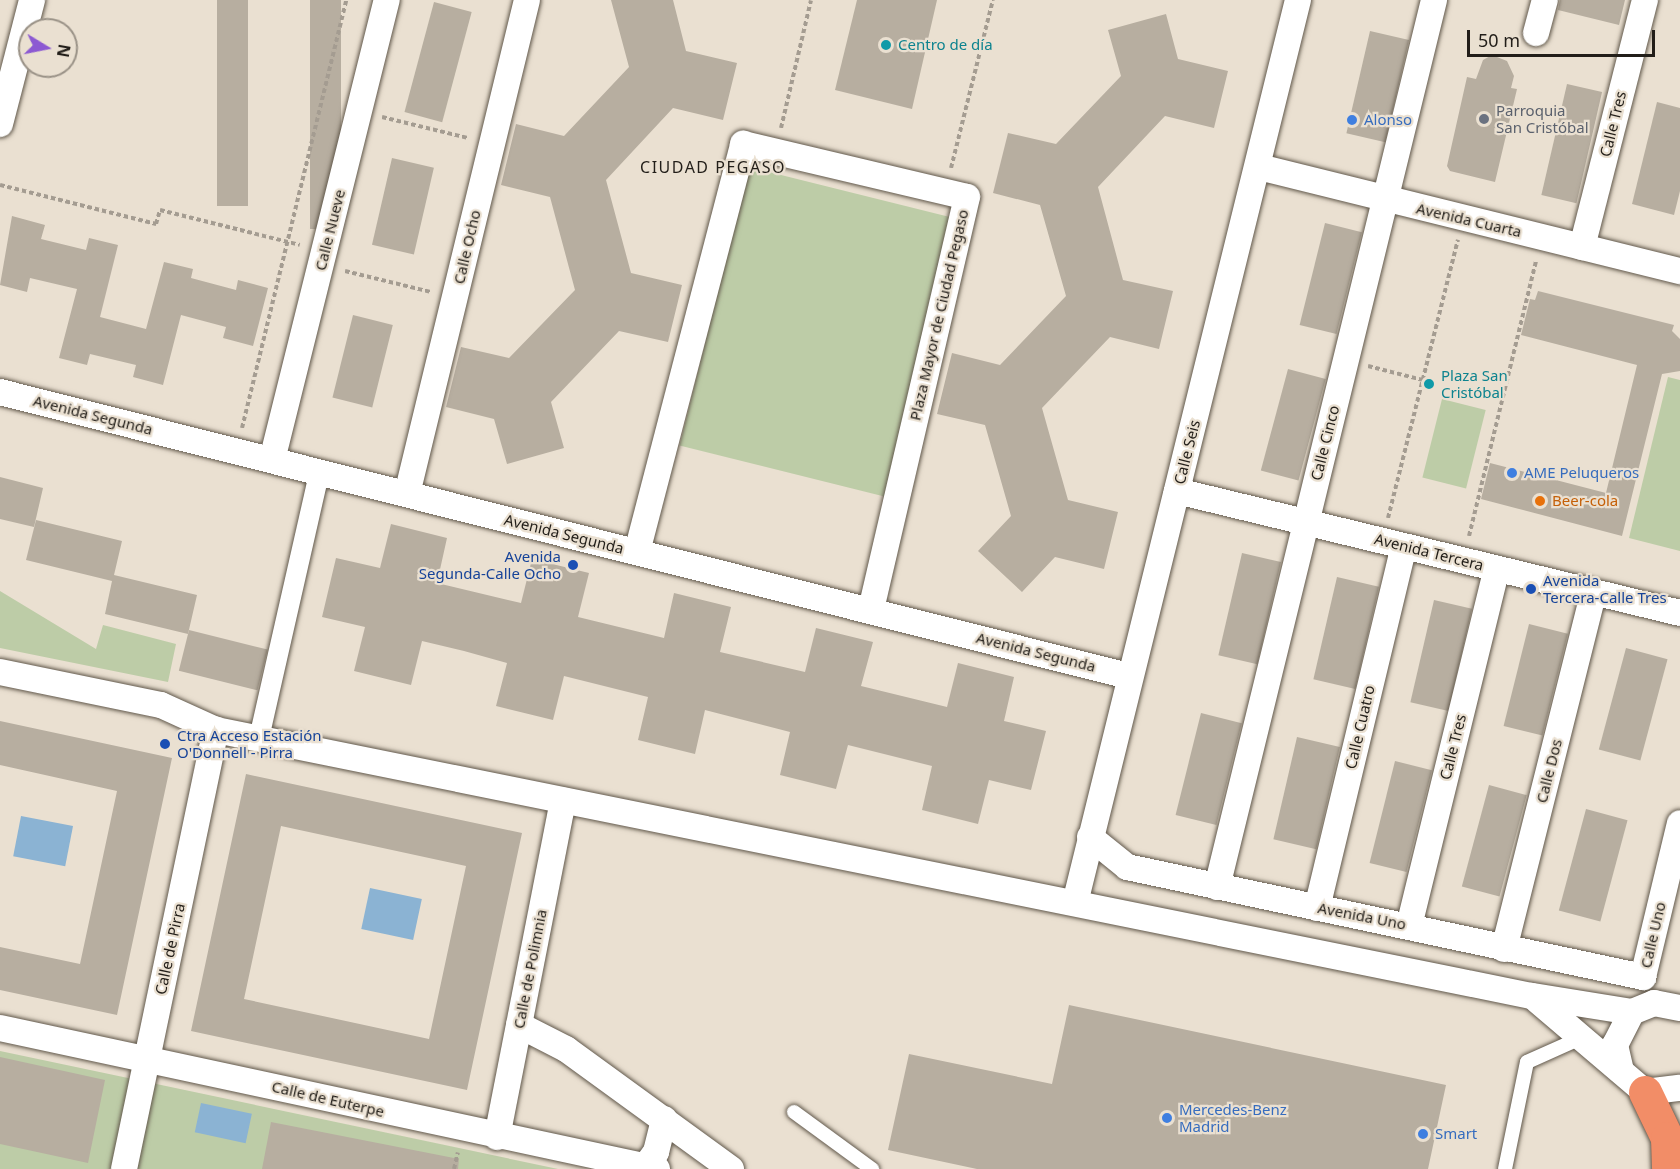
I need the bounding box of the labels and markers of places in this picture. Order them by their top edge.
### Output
place label: Centro de día [898,36,993,54]
marker: Centro de día [879,38,893,52]
place label: Parroquia San Cristóbal [1496,101,1589,136]
place label: Alonso [1364,111,1412,129]
marker: Parroquia San Cristóbal [1477,112,1491,126]
marker: Alonso [1345,113,1359,127]
place label: Plaza San Cristóbal [1441,366,1508,401]
marker: Plaza San Cristóbal [1422,377,1436,391]
place label: AME Peluqueros [1524,464,1639,482]
marker: AME Peluqueros [1505,466,1519,480]
place label: Beer-cola [1552,492,1618,510]
marker: Beer-cola [1533,494,1547,508]
place label: Avenida Segunda-Calle Ocho [419,547,561,582]
marker: Avenida Segunda-Calle Ocho [566,558,580,572]
place label: Avenida Tercera-Calle Tres [1543,571,1667,606]
marker: Avenida Tercera-Calle Tres [1524,582,1538,596]
place label: Ctra Acceso Estación O'Donnell - Pirra [177,726,321,761]
marker: Ctra Acceso Estación O'Donnell - Pirra [158,737,172,751]
place label: Mercedes-Benz Madrid [1179,1100,1287,1135]
marker: Mercedes-Benz Madrid [1160,1111,1174,1125]
place label: Smart [1435,1125,1477,1143]
marker: Smart [1416,1127,1430,1141]

